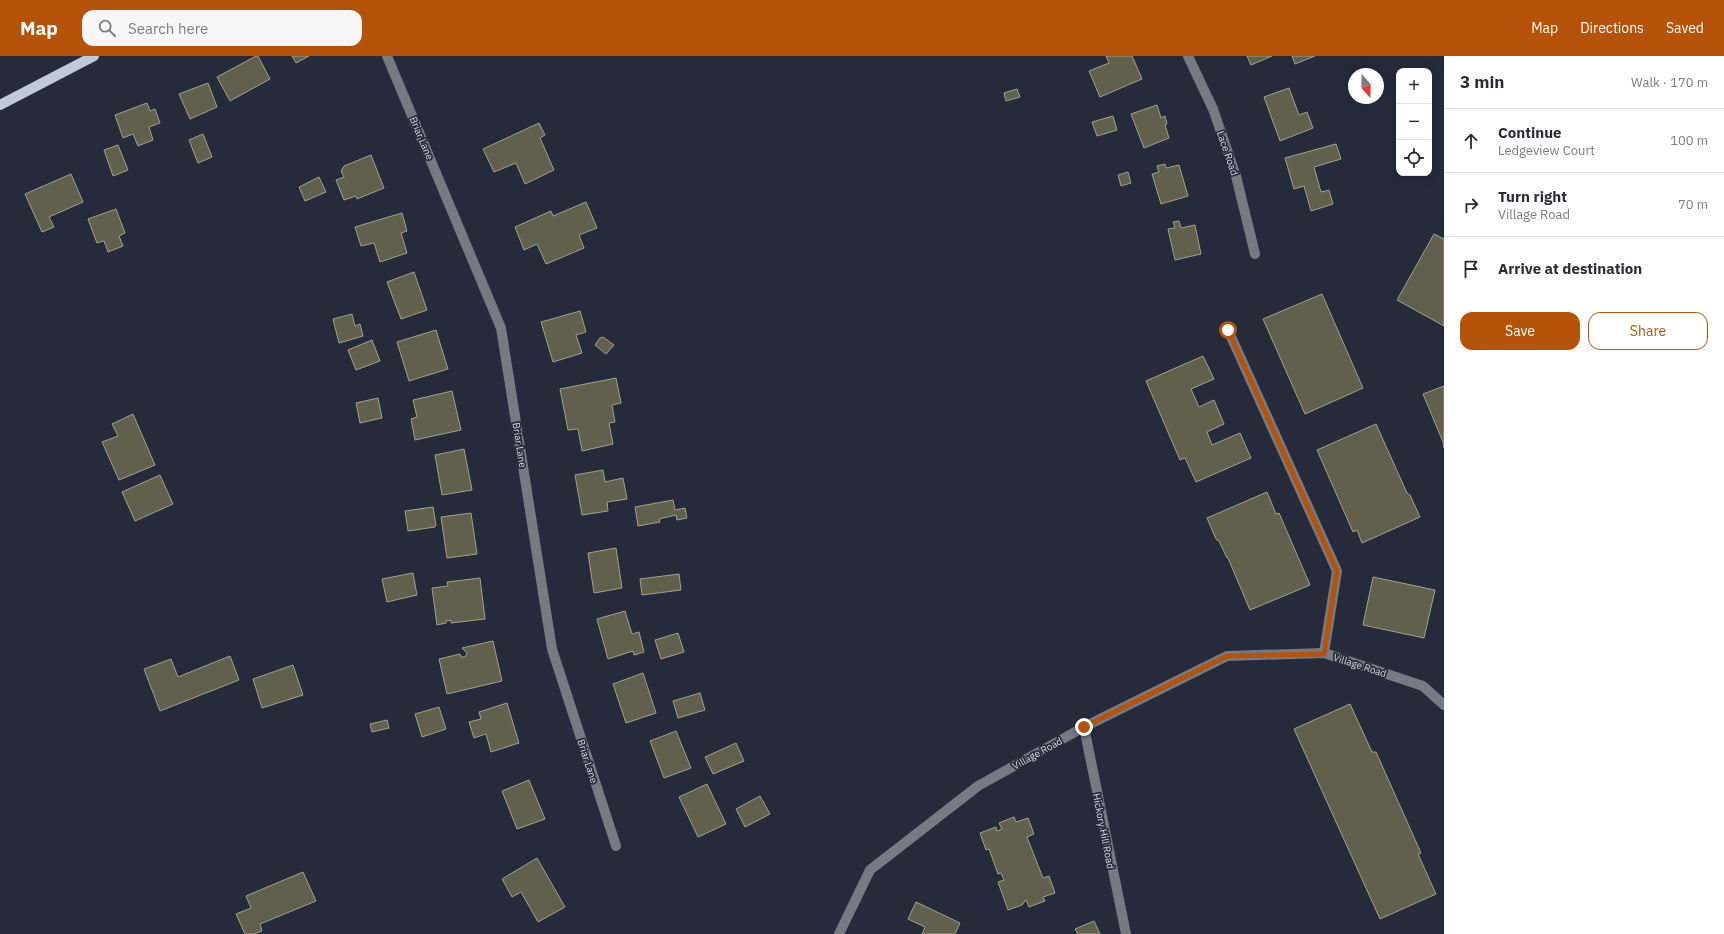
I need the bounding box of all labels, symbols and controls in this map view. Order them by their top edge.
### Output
search box [82,10,362,46]
text: Map [20,16,58,40]
icon: search [96,17,118,39]
text: Search here [128,19,208,38]
text: Map [1531,19,1558,37]
text: Directions [1580,19,1644,37]
text: Saved [1666,19,1704,37]
north arrow [1348,68,1384,104]
map controls [1396,68,1432,176]
button: + [1396,68,1432,104]
text: 3 min [1460,71,1504,93]
text: Walk · 170 m [1631,74,1708,91]
button: − [1396,104,1432,140]
street label: Briar Lane [407,115,437,162]
text: Continue [1498,123,1562,142]
street label: Lace Road [1214,129,1241,177]
icon: ahead [1460,130,1482,152]
text: 100 m [1670,132,1708,149]
button: locate [1396,140,1432,176]
text: Ledgeview Court [1498,142,1595,159]
text: Turn right [1498,187,1567,206]
icon: right [1460,194,1482,216]
text: 70 m [1678,196,1708,213]
text: Village Road [1498,206,1570,223]
icon: arrive [1460,258,1482,280]
text: Arrive at destination [1498,259,1642,278]
button: Save [1460,312,1580,350]
button: Share [1588,312,1708,350]
route start [1219,321,1237,339]
street label: Briar Lane [510,422,530,469]
street label: Village Road [1331,651,1388,680]
route end [1075,718,1093,736]
street label: Village Road [1010,734,1065,773]
street label: Briar Lane [574,737,601,785]
street label: Hickory Hill Road [1090,792,1117,870]

